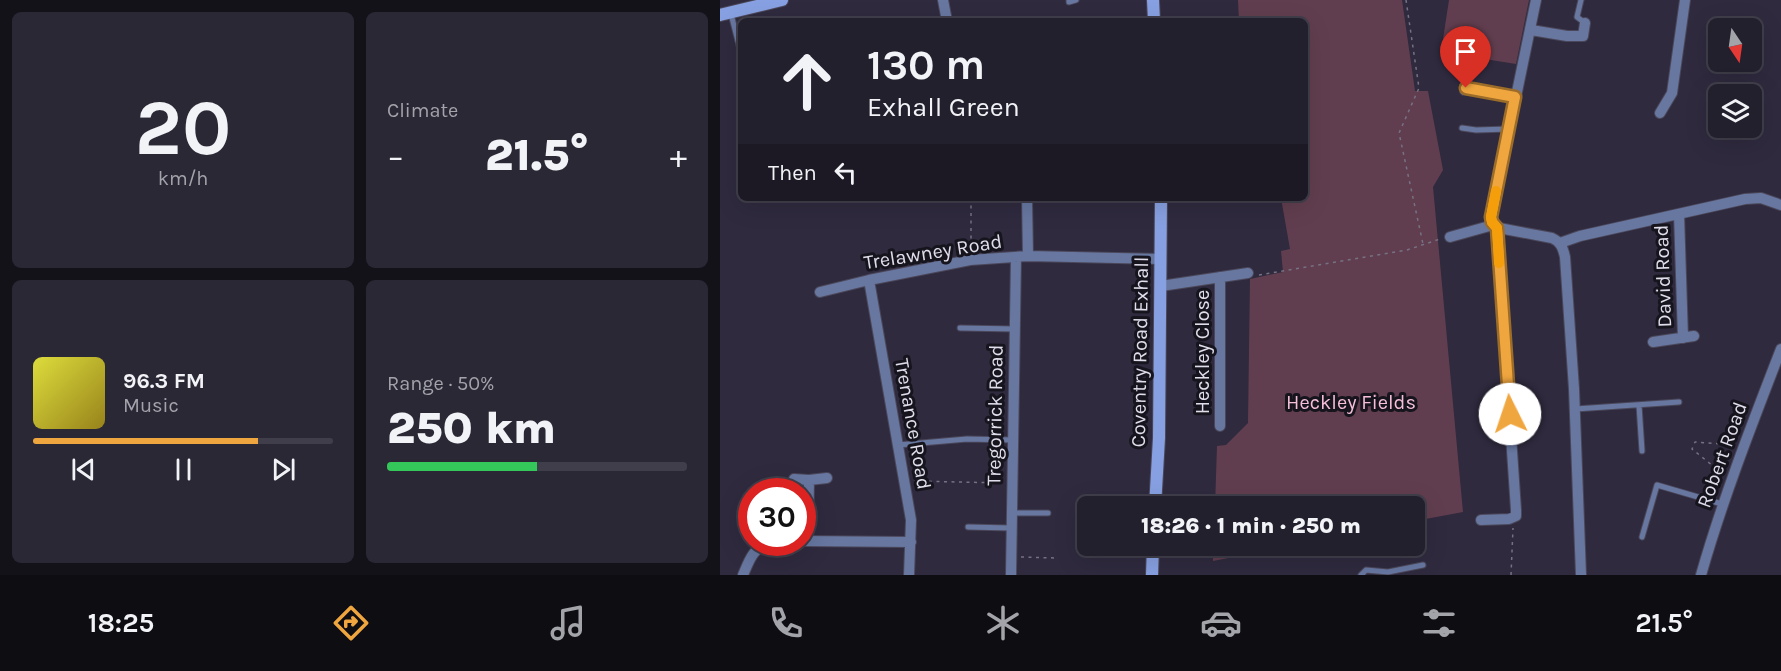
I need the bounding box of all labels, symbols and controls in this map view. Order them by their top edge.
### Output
north arrow [1708,18,1762,72]
map controls [1708,18,1762,138]
pin [1440,26,1491,88]
icon: arrive [1449,35,1482,68]
text: 130 m [867,40,985,90]
icon: ahead [768,42,846,120]
text: 20 [135,82,231,174]
button: layers [1708,84,1762,138]
text: Exhall Green [867,91,1020,123]
text: Climate [387,99,458,122]
text: 21.5° [485,129,589,181]
text: − [387,137,404,175]
text: + [670,137,687,175]
icon: left [829,156,862,189]
text: Then [768,160,817,186]
text: km/h [158,167,208,190]
street label: David Road [1650,224,1676,328]
street label: Trelawney Road [862,230,1004,274]
street label: Coventry Road Exhall [1127,256,1153,448]
street label: Heckley Close [1191,290,1214,414]
street label: Tregorrick Road [982,344,1008,486]
street label: Trenance Road [890,357,936,491]
text: 96.3 FM [123,368,205,394]
text: Range · 50% [387,372,495,395]
position arrow [1478,382,1542,446]
park label: Heckley Fields [1286,391,1416,414]
text: Music [123,394,179,417]
street label: Robert Road [1692,399,1752,511]
text: 250 km [387,402,556,454]
icon: previous [67,453,100,486]
icon: pause [167,453,200,486]
icon: next [267,453,300,486]
speed limit sign: 30 [738,478,816,556]
text: 18:26 · 1 min · 250 m [1141,513,1361,539]
icon: directions [330,602,372,644]
icon: music [547,602,589,644]
icon: phone [765,602,807,644]
icon: climate [982,602,1024,644]
icon: car [1200,602,1242,644]
icon: filters [1418,602,1460,644]
text: 18:25 [88,607,154,639]
text: 21.5° [1635,607,1693,639]

